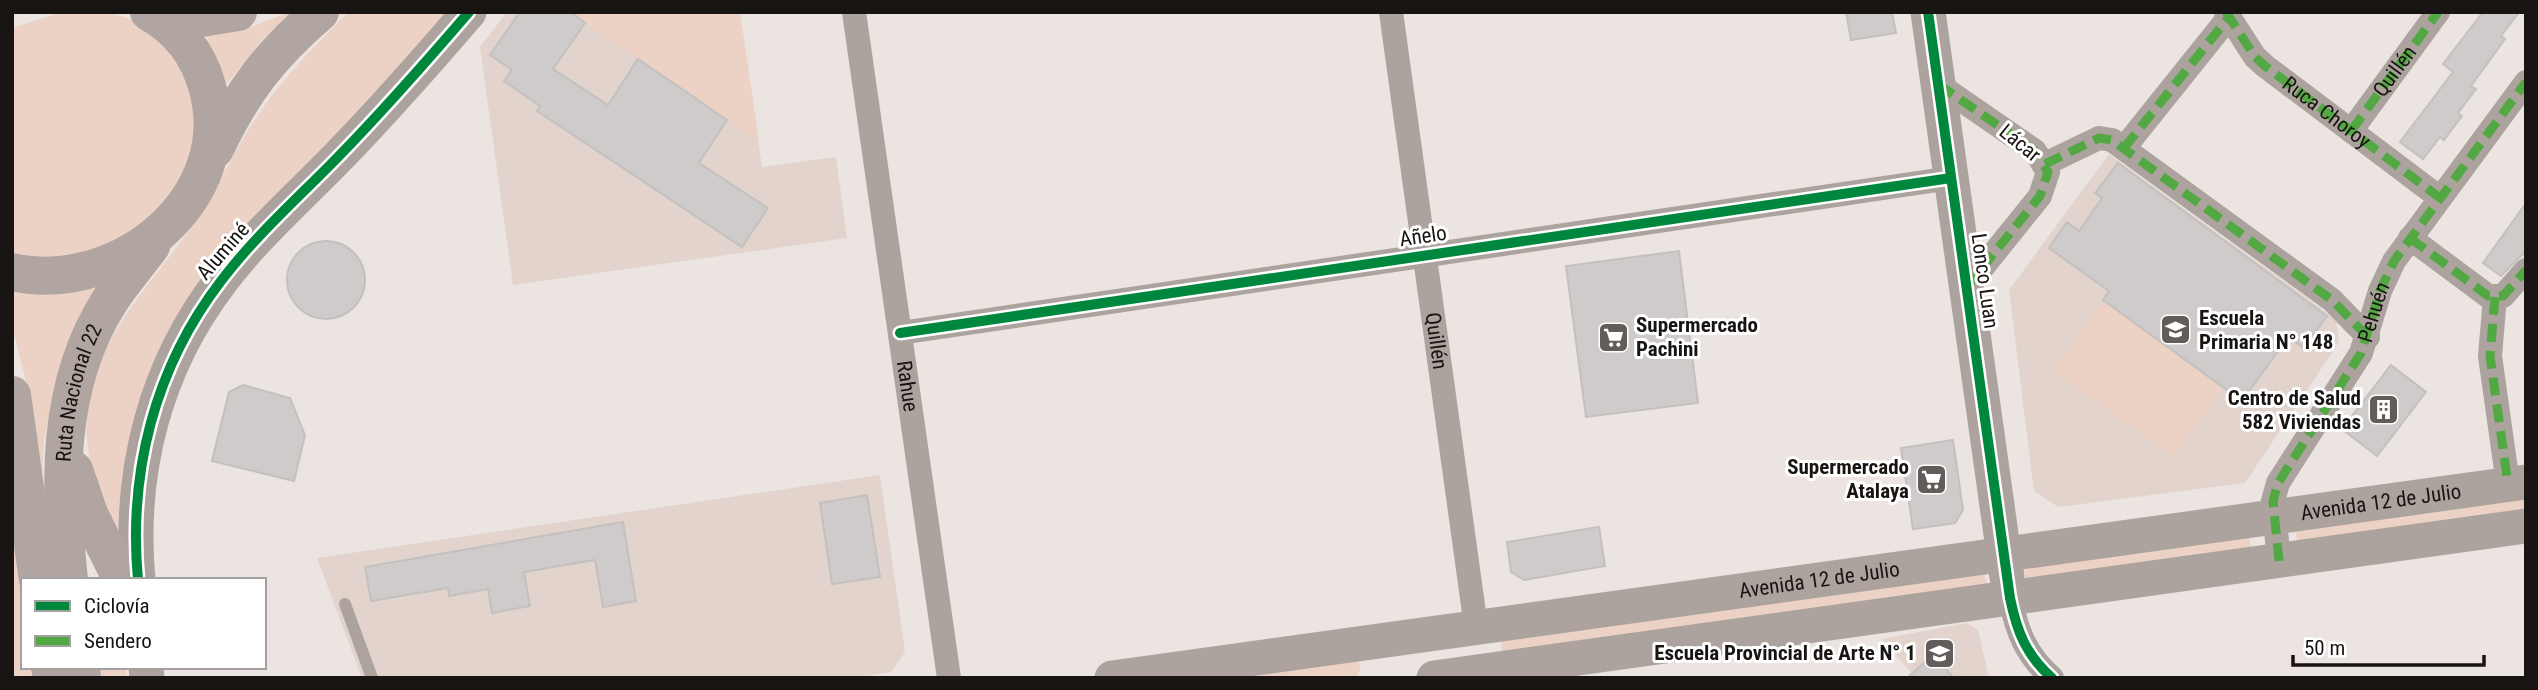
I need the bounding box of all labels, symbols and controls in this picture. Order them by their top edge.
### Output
street label: Quillén [2368,41,2421,101]
street label: Ruca Choroy [2278,72,2375,153]
street label: Lácar [1994,119,2046,167]
street label: Aluminé [192,217,254,284]
street label: Añelo [1398,221,1448,251]
street label: Lonco Luan [1966,232,2004,330]
street label: Pehuén [2353,278,2395,345]
place label: Escuela Primaria N° 148 [2199,306,2333,354]
street label: Quillén [1421,311,1452,371]
place label: Supermercado Pachini [1636,313,1758,361]
school or university icon: Escuela Primaria N° 148 [2159,313,2193,347]
street label: Ruta Nacional 22 [52,320,107,462]
supermarket icon: Supermercado Pachini [1596,320,1630,354]
street label: Rahue [892,359,923,413]
place label: Centro de Salud 582 Viviendas [2228,386,2361,434]
building icon: Centro de Salud 582 Viviendas [2367,393,2401,427]
place label: Supermercado Atalaya [1787,455,1909,503]
supermarket icon: Supermercado Atalaya [1915,462,1949,496]
street label: Avenida 12 de Julio [2299,479,2463,525]
street label: Avenida 12 de Julio [1737,557,1901,603]
legend [21,578,266,669]
text: Ciclovía [84,594,150,618]
scale bar [2293,624,2484,668]
text: Sendero [84,629,152,653]
school or university icon: Escuela Provincial de Arte N° 1 [1922,636,1956,670]
text: 50 m [2304,636,2345,660]
place label: Escuela Provincial de Arte N° 1 [1654,641,1916,665]

